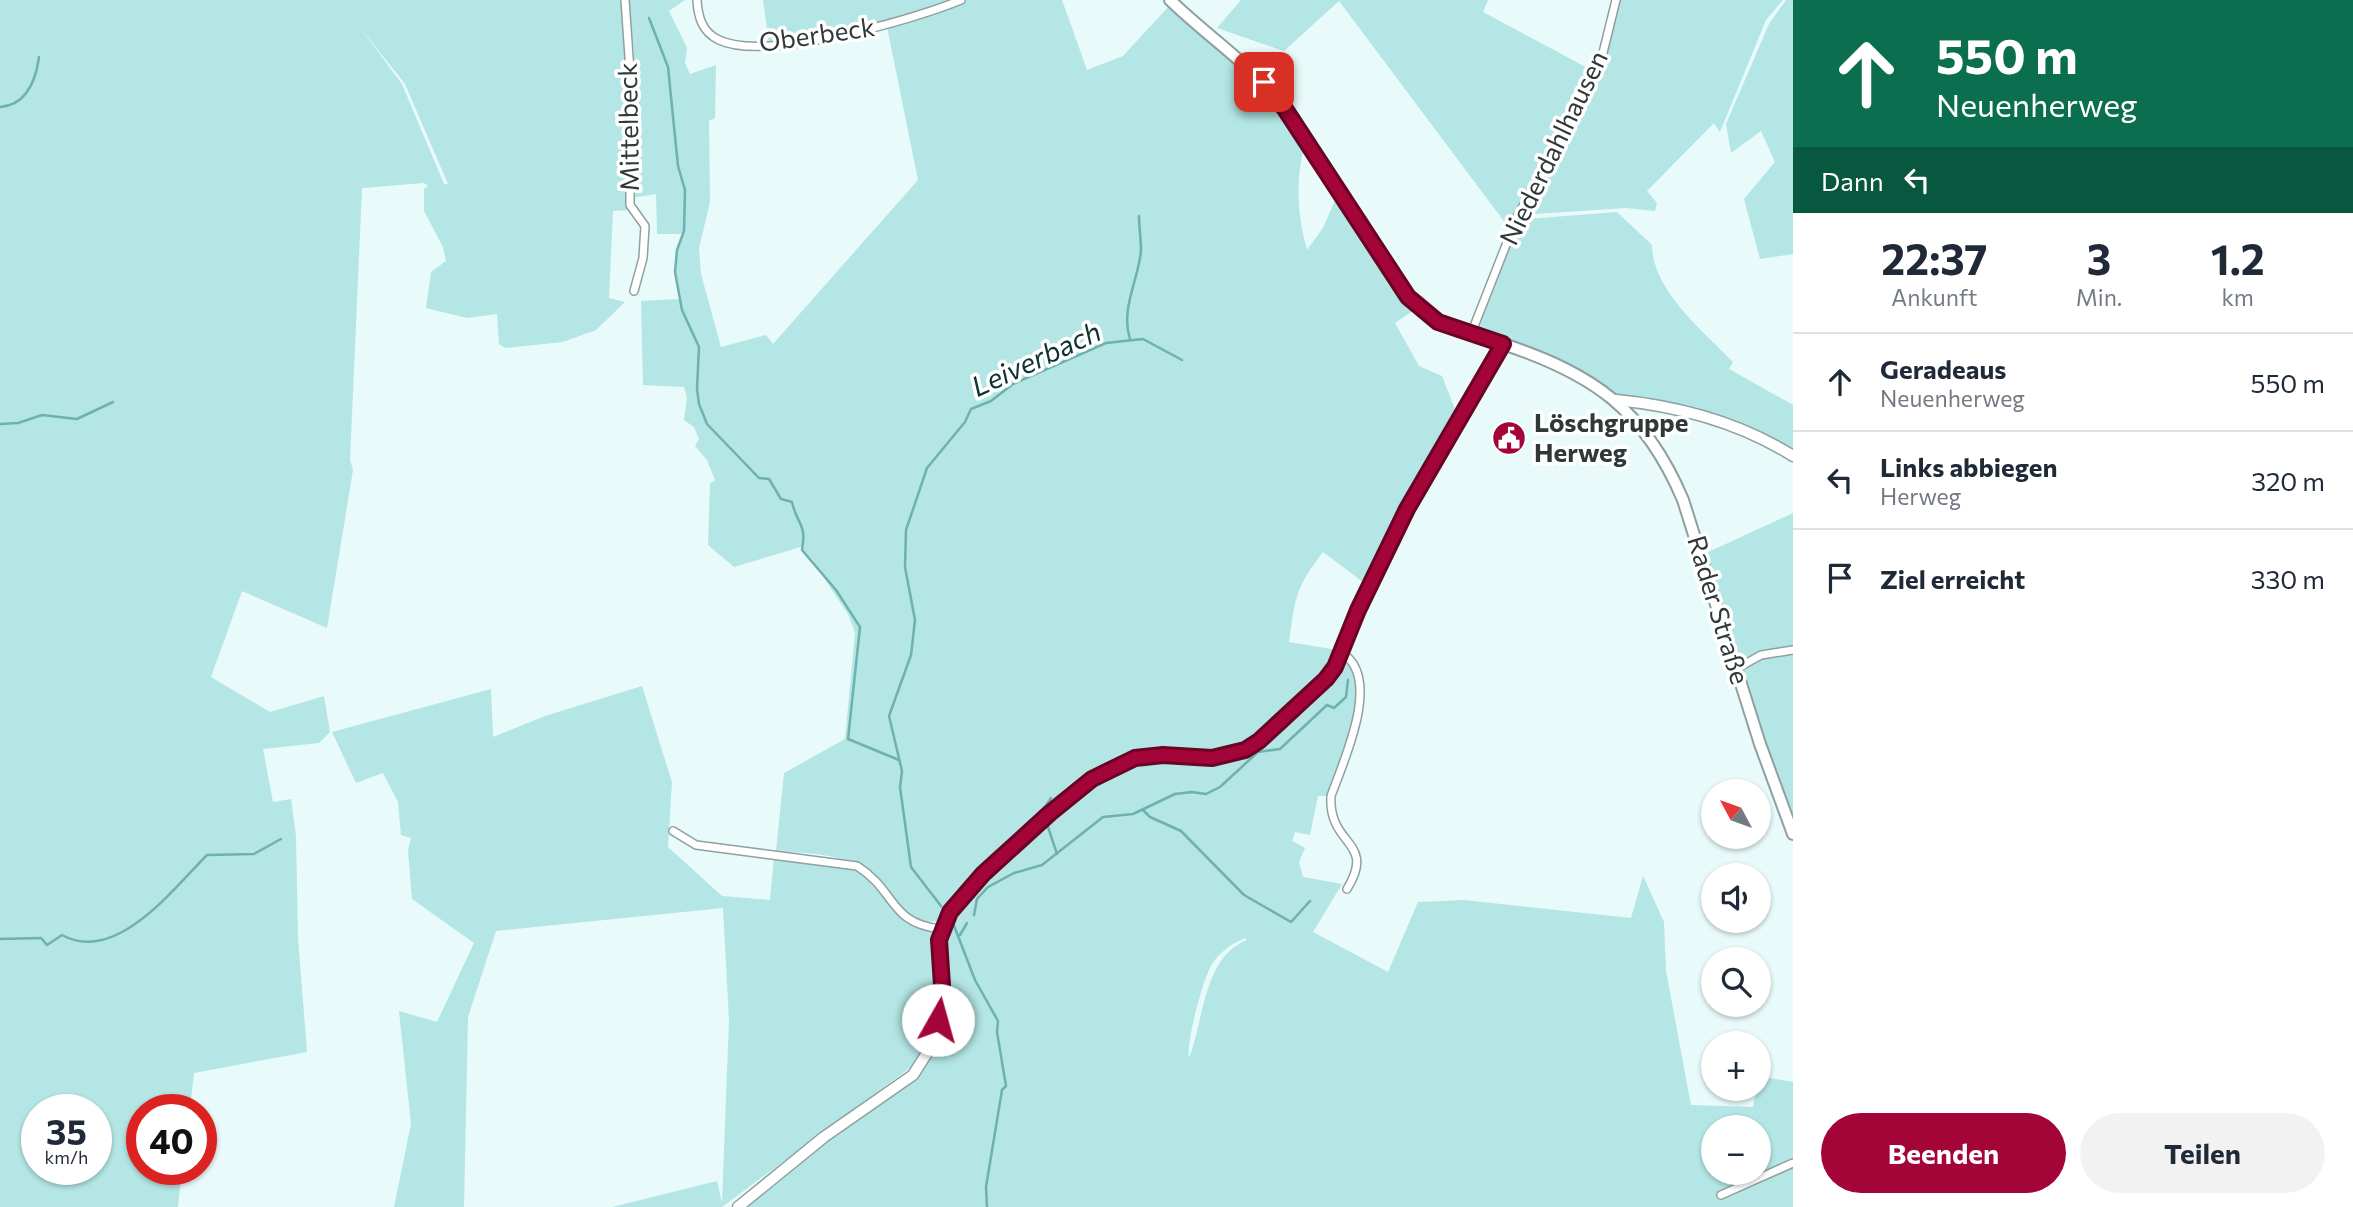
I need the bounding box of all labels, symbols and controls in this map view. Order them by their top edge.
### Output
street label: Oberbeck [757,10,877,57]
text: 550 m [1936,24,2078,84]
icon: ahead [1821,28,1912,119]
street label: Niederdahlhausen [1492,45,1613,250]
pin [1234,52,1294,112]
street label: Mittelbeck [611,62,644,192]
icon: arrive [1245,63,1283,101]
text: Neuenherweg [1936,84,2137,124]
icon: left [1898,161,1936,199]
text: Dann [1821,165,1884,196]
text: 22:37 [1881,232,1987,284]
text: 3 [2087,232,2111,284]
text: 1.2 [2211,232,2265,284]
text: Ankunft [1891,283,1977,311]
text: Min. [2076,283,2122,311]
text: km [2221,283,2254,311]
water label: Leiverbach [965,313,1106,403]
text: Geradeaus [1880,353,2006,384]
icon: ahead [1821,363,1859,401]
text: 550 m [2250,367,2325,398]
text: Neuenherweg [1880,384,2025,412]
place label: Löschgruppe Herweg [1534,406,1688,467]
public building icon: Löschgruppe Herweg [1490,419,1528,457]
text: Links abbiegen [1880,451,2058,482]
icon: left [1821,461,1859,499]
text: 320 m [2251,465,2325,496]
text: Herweg [1880,482,1961,510]
street label: Rader Straße [1682,531,1757,688]
icon: arrive [1821,559,1859,597]
text: Ziel erreicht [1880,563,2025,594]
text: 330 m [2251,563,2325,594]
north arrow [1701,779,1771,849]
map controls [1701,779,1771,1185]
button: sound [1701,863,1771,933]
button: search [1701,947,1771,1017]
position arrow [901,983,975,1057]
button: + [1701,1031,1771,1101]
speed limit sign: 40 [126,1094,217,1185]
text: 35 [46,1109,87,1152]
button: Beenden [1821,1113,2066,1193]
button: Teilen [2080,1113,2325,1193]
button: − [1701,1115,1771,1185]
text: km/h [45,1146,88,1168]

